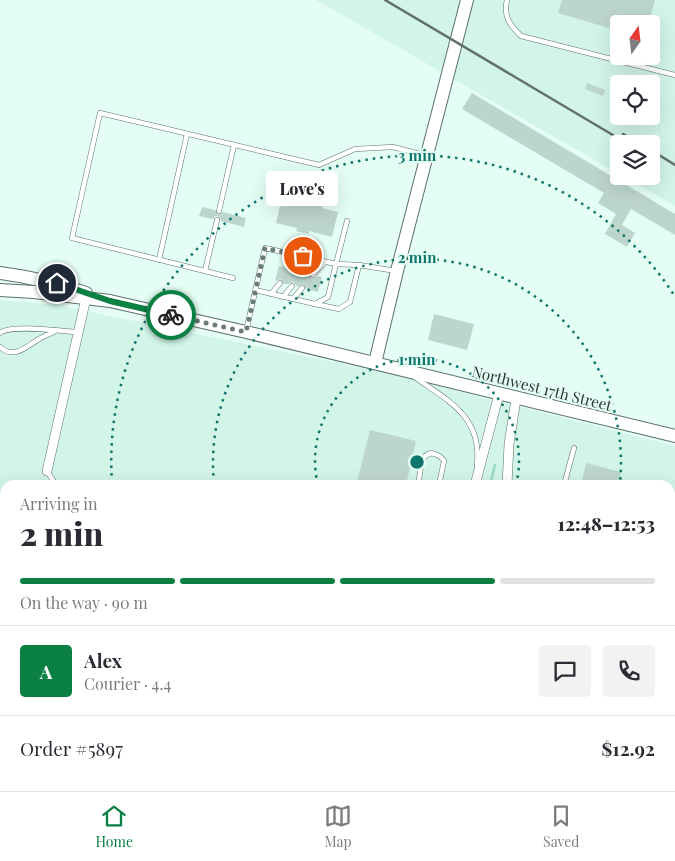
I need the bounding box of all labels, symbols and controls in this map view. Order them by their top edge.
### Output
north arrow [610,15,660,65]
map controls [610,15,660,185]
button: locate [610,75,660,125]
button: layers [610,135,660,185]
text: 3 min [398,145,437,165]
callout: Love's [267,171,339,206]
text: Love's [279,178,325,199]
pin [282,235,324,277]
icon: bag [289,242,317,270]
text: 2 min [398,247,437,267]
pin [36,262,78,304]
icon: home [43,269,71,297]
courier [146,290,196,340]
icon: bike [157,301,185,329]
text: 1 min [399,349,436,369]
street label: Northwest 17th Street [470,361,615,415]
centre of rings [408,453,426,471]
text: Arriving in [20,493,98,514]
text: 12:48–12:53 [557,510,655,536]
text: 2 min [20,511,103,554]
text: On the way · 90 m [20,592,148,613]
button: chat [539,645,591,697]
button: phone [603,645,655,697]
text: Alex [84,647,122,673]
text: A [40,658,52,684]
text: Courier · 4.4 [84,673,171,694]
text: Order #5897 [20,735,123,761]
text: $12.92 [601,735,655,761]
tab: Home [96,802,133,851]
tab: Map [324,802,352,851]
tab: Saved [543,802,579,851]

